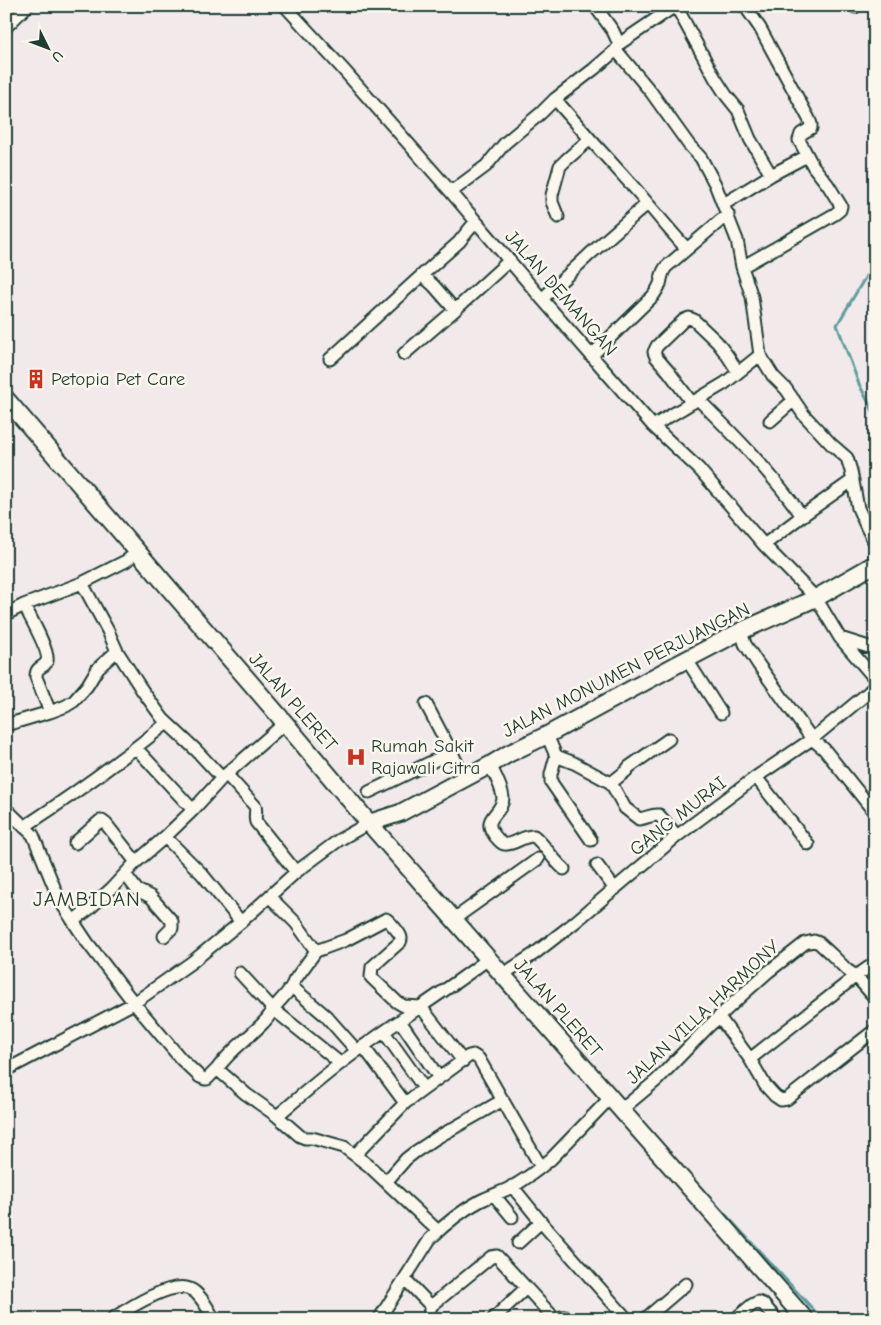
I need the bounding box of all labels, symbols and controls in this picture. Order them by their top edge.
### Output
north arrow [22,22,72,72]
text: U [48,47,67,66]
street label: JALAN DEMANGAN [500,226,622,360]
building icon: Petopia Pet Care [25,368,47,390]
place label: Petopia Pet Care [51,368,185,390]
street label: JALAN MONUMEN PERJUANGAN [499,598,753,742]
street label: JALAN PLERET [244,648,342,756]
place label: Rumah Sakit Rajawali Citra [371,735,480,779]
hospital icon: Rumah Sakit Rajawali Citra [345,746,367,768]
street label: GANG MURAI [626,772,730,860]
district label: JAMBIDAN [33,887,141,911]
street label: JALAN VILLA HARMONY [622,935,785,1089]
street label: JALAN PLERET [509,954,607,1062]

